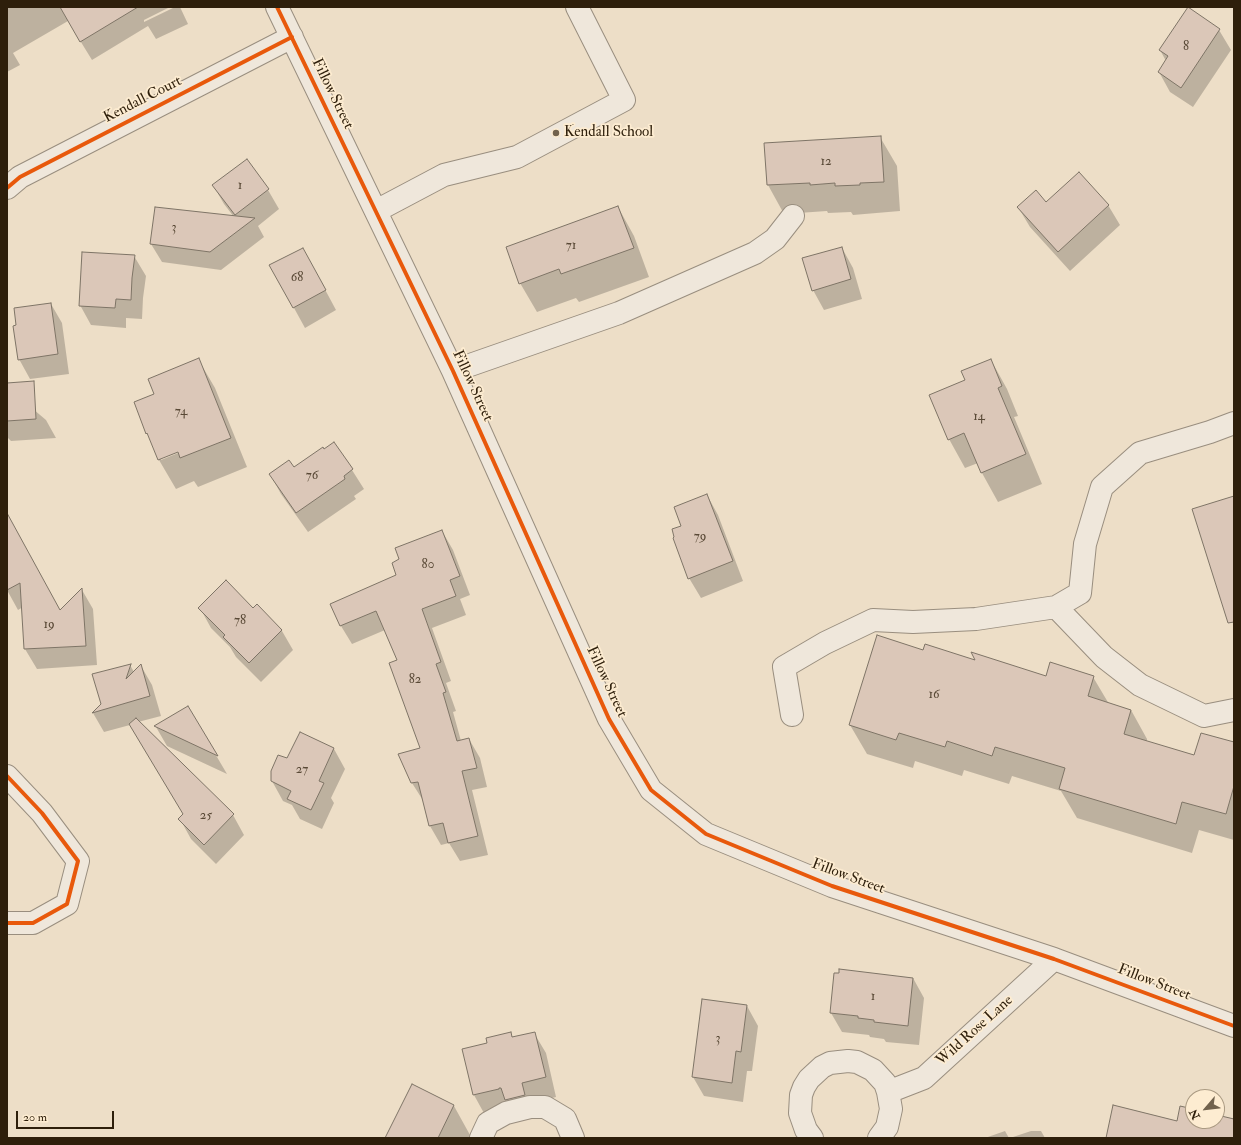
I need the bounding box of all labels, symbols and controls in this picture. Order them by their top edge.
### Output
house number: 8 [1183,39,1189,55]
street label: Fillow Street [307,56,357,132]
street label: Kendall Court [101,73,185,127]
place label: Kendall School [564,124,653,142]
marker: Kendall School [551,128,561,138]
house number: 12 [820,154,832,170]
house number: 1 [238,178,242,194]
house number: 3 [172,220,176,236]
house number: 71 [566,238,576,254]
house number: 68 [291,270,303,286]
street label: Fillow Street [448,347,496,425]
house number: 74 [175,404,187,420]
house number: 14 [973,409,985,425]
house number: 76 [306,468,318,484]
house number: 79 [694,529,706,545]
house number: 80 [422,557,434,573]
house number: 78 [234,613,246,629]
house number: 19 [43,617,55,633]
street label: Fillow Street [582,643,630,721]
house number: 82 [409,672,421,688]
house number: 16 [928,687,940,703]
house number: 27 [296,762,308,778]
house number: 25 [200,808,212,824]
street label: Fillow Street [809,855,887,899]
street label: Fillow Street [1115,961,1193,1005]
house number: 1 [871,989,875,1005]
street label: Wild Rose Lane [933,992,1017,1070]
house number: 3 [716,1031,720,1047]
north arrow [1185,1089,1225,1129]
scale bar [18,1103,116,1129]
text: N [1187,1107,1203,1122]
text: 20 m [23,1110,47,1125]

